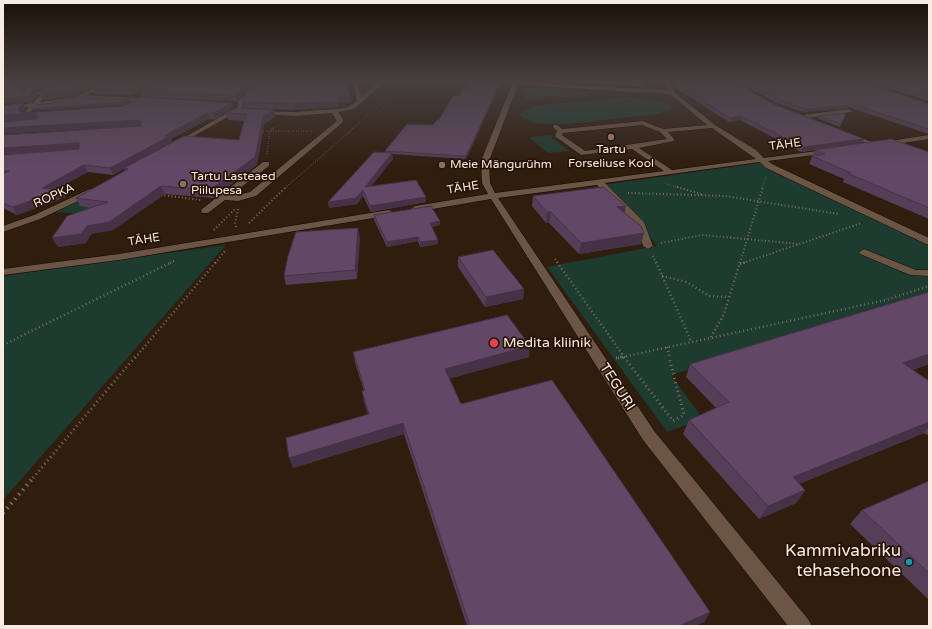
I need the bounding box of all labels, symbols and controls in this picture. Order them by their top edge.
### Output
marker: Tartu Forseliuse Kool [606,132,616,142]
street label: TÄHE [768,136,802,154]
place label: Tartu Forseliuse Kool [568,143,654,171]
place label: Meie Mängurühm [450,158,552,172]
marker: Meie Mängurühm [437,160,447,170]
place label: Tartu Lasteaed Piilupesa [191,170,275,198]
street label: TÄHE [446,178,480,198]
marker: Tartu Lasteaed Piilupesa [178,179,188,189]
street label: ROPKA [31,181,77,211]
street label: TÄHE [127,230,161,250]
place label: Medita kliinik [503,335,591,351]
marker: Medita kliinik [488,337,500,349]
street label: TEGURI [596,360,638,414]
place label: Kammivabriku tehasehoone [785,542,901,582]
marker: Kammivabriku tehasehoone [904,557,914,567]

